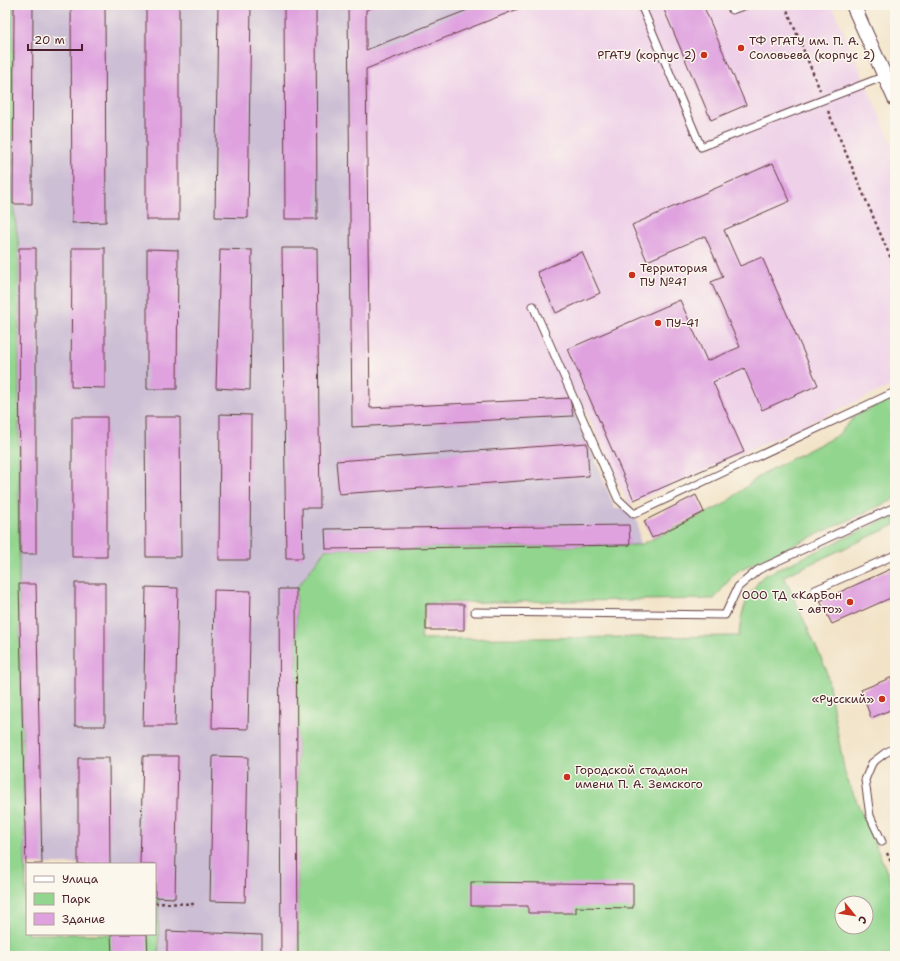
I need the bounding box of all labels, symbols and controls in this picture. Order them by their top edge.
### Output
scale bar [28,26,82,52]
text: 20 m [34,32,65,48]
place label: ТФ РГАТУ им. П. А. Соловьева (корпус 2) [749,33,875,63]
marker: ТФ РГАТУ им. П. А. Соловьева (корпус 2) [736,43,746,53]
place label: РГАТУ (корпус 2) [597,47,696,63]
marker: РГАТУ (корпус 2) [699,50,709,60]
place label: Территория ПУ №41 [640,260,708,290]
marker: Территория ПУ №41 [627,270,637,280]
place label: ПУ-41 [666,315,699,331]
marker: ПУ-41 [653,318,663,328]
place label: ООО ТД «КарБон - авто» [742,587,842,617]
marker: ООО ТД «КарБон - авто» [845,597,855,607]
place label: «Русский» [812,691,874,707]
marker: «Русский» [877,694,887,704]
place label: Городской стадион имени П. А. Земского [575,762,703,792]
marker: Городской стадион имени П. А. Земского [562,772,572,782]
legend [26,863,156,935]
text: Улица [62,871,99,887]
text: Парк [62,891,91,907]
north arrow [834,895,874,935]
text: Здание [62,911,106,927]
text: С [854,913,870,927]

